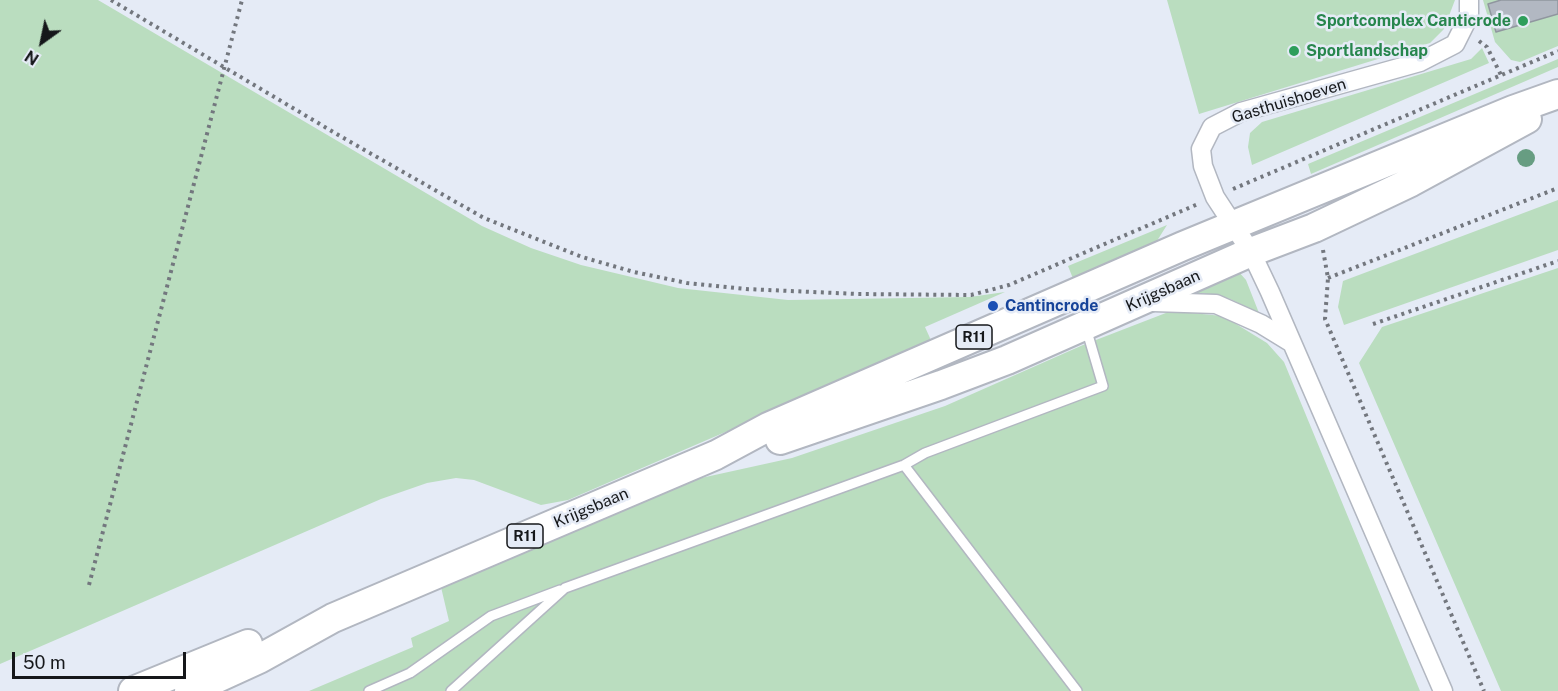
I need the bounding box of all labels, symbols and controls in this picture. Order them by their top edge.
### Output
place label: Sportcomplex Canticrode [1316,11,1511,31]
north arrow [12,12,72,72]
marker: Sportcomplex Canticrode [1516,14,1530,28]
place label: Sportlandschap [1306,41,1428,61]
marker: Sportlandschap [1287,44,1301,58]
text: N [22,46,42,69]
street label: Gasthuishoeven [1229,74,1349,128]
street label: Krijgsbaan [1123,266,1203,316]
place label: Cantincrode [1005,296,1098,316]
marker: Cantincrode [986,299,1000,313]
road number: R11 [956,325,992,349]
street label: Krijgsbaan [551,484,631,532]
road number: R11 [507,524,543,548]
scale bar [15,640,189,678]
text: 50 m [23,652,66,673]

